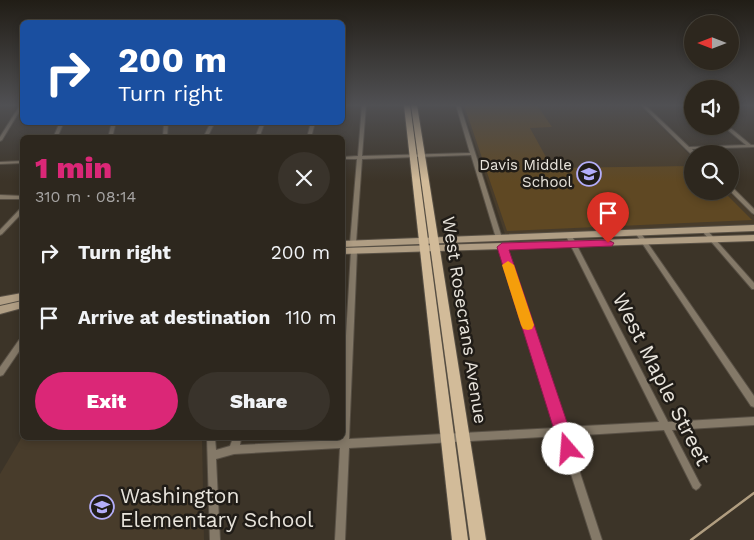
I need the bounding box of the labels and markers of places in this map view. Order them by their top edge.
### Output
place label: Davis Middle School [479,156,572,191]
school or university icon: Davis Middle School [576,161,602,187]
pin [587,192,629,243]
place label: Washington Elementary School [120,483,314,532]
school or university icon: Washington Elementary School [89,494,115,520]

